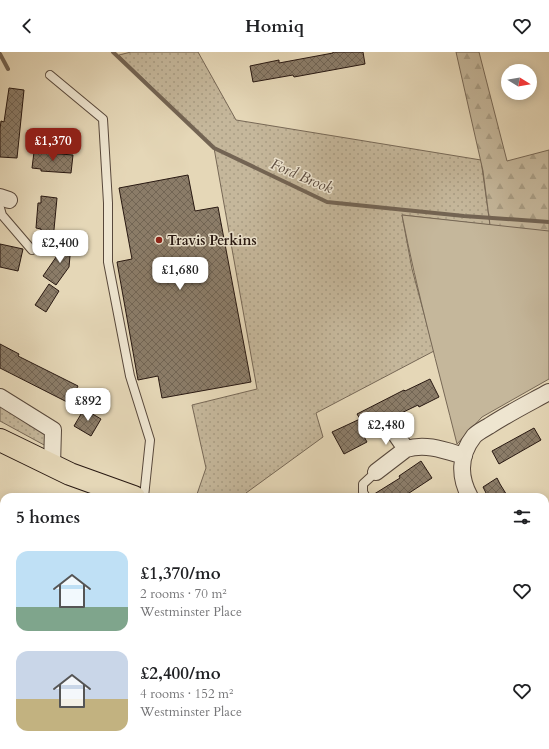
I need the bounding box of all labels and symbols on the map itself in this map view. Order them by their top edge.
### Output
north arrow [501,64,537,100]
pin: £1,370 [20,128,86,162]
water label: Ford Brook [268,154,337,198]
pin: £2,400 [27,230,93,264]
place label: Travis Perkins [167,231,257,250]
marker: Travis Perkins [154,235,164,245]
pin: £1,680 [147,257,213,291]
pin: £892 [64,388,112,422]
pin: £2,480 [353,412,419,446]

